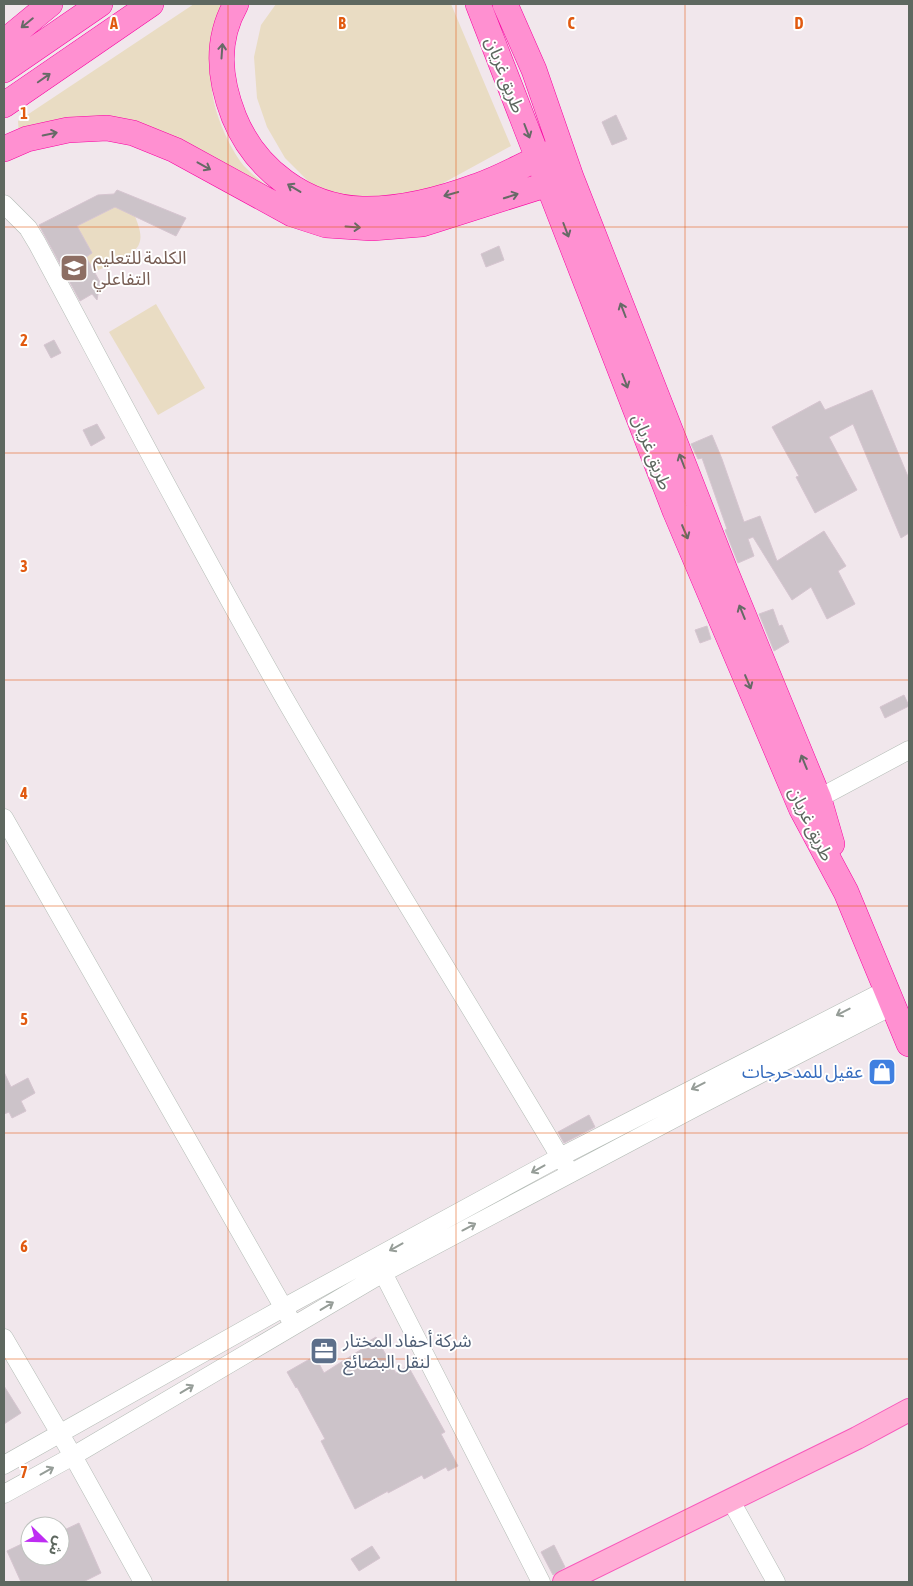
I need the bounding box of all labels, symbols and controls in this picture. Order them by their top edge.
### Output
text: A [109,14,118,32]
text: B [338,14,346,32]
text: C [567,14,575,32]
text: D [795,14,804,32]
one-way arrow [21,17,34,28]
street label: طريق غريان [480,34,530,116]
one-way arrow [218,44,227,60]
one-way arrow [37,73,51,83]
text: 1 [20,104,28,122]
one-way arrow [523,123,532,138]
one-way arrow [41,129,57,138]
one-way arrow [196,162,211,171]
one-way arrow [287,182,301,193]
one-way arrow [443,189,459,199]
one-way arrow [502,191,518,201]
one-way arrow [344,222,360,231]
one-way arrow [562,222,571,237]
place label: الكلمة للتعليم التفاعلي [93,247,187,292]
school or university icon: الكلمة للتعليم التفاعلي [59,253,89,283]
one-way arrow [618,303,627,318]
text: 2 [20,331,28,349]
one-way arrow [621,373,630,389]
street label: طريق غريان [627,411,677,493]
one-way arrow [677,454,687,469]
one-way arrow [681,525,690,540]
text: 3 [20,557,28,575]
one-way arrow [737,605,747,620]
one-way arrow [744,674,753,689]
one-way arrow [799,755,808,770]
street label: طريق غريان [784,783,838,865]
text: 4 [19,784,28,802]
one-way arrow [835,1007,850,1017]
text: 5 [20,1010,28,1028]
shop icon: عقيل للمدحرجات [867,1057,897,1087]
place label: عقيل للمدحرجات [742,1061,863,1083]
one-way arrow [691,1082,706,1091]
one-way arrow [531,1165,546,1174]
one-way arrow [461,1222,476,1231]
text: 6 [20,1237,28,1255]
one-way arrow [388,1242,403,1252]
one-way arrow [319,1301,333,1311]
place label: شركة أحفاد المختار لنقل البضائع [342,1330,472,1376]
office icon: شركة أحفاد المختار لنقل البضائع [309,1336,339,1366]
one-way arrow [179,1383,193,1393]
text: 7 [20,1463,28,1481]
one-way arrow [39,1465,53,1475]
north arrow [20,1516,70,1566]
text: ش [46,1534,68,1558]

